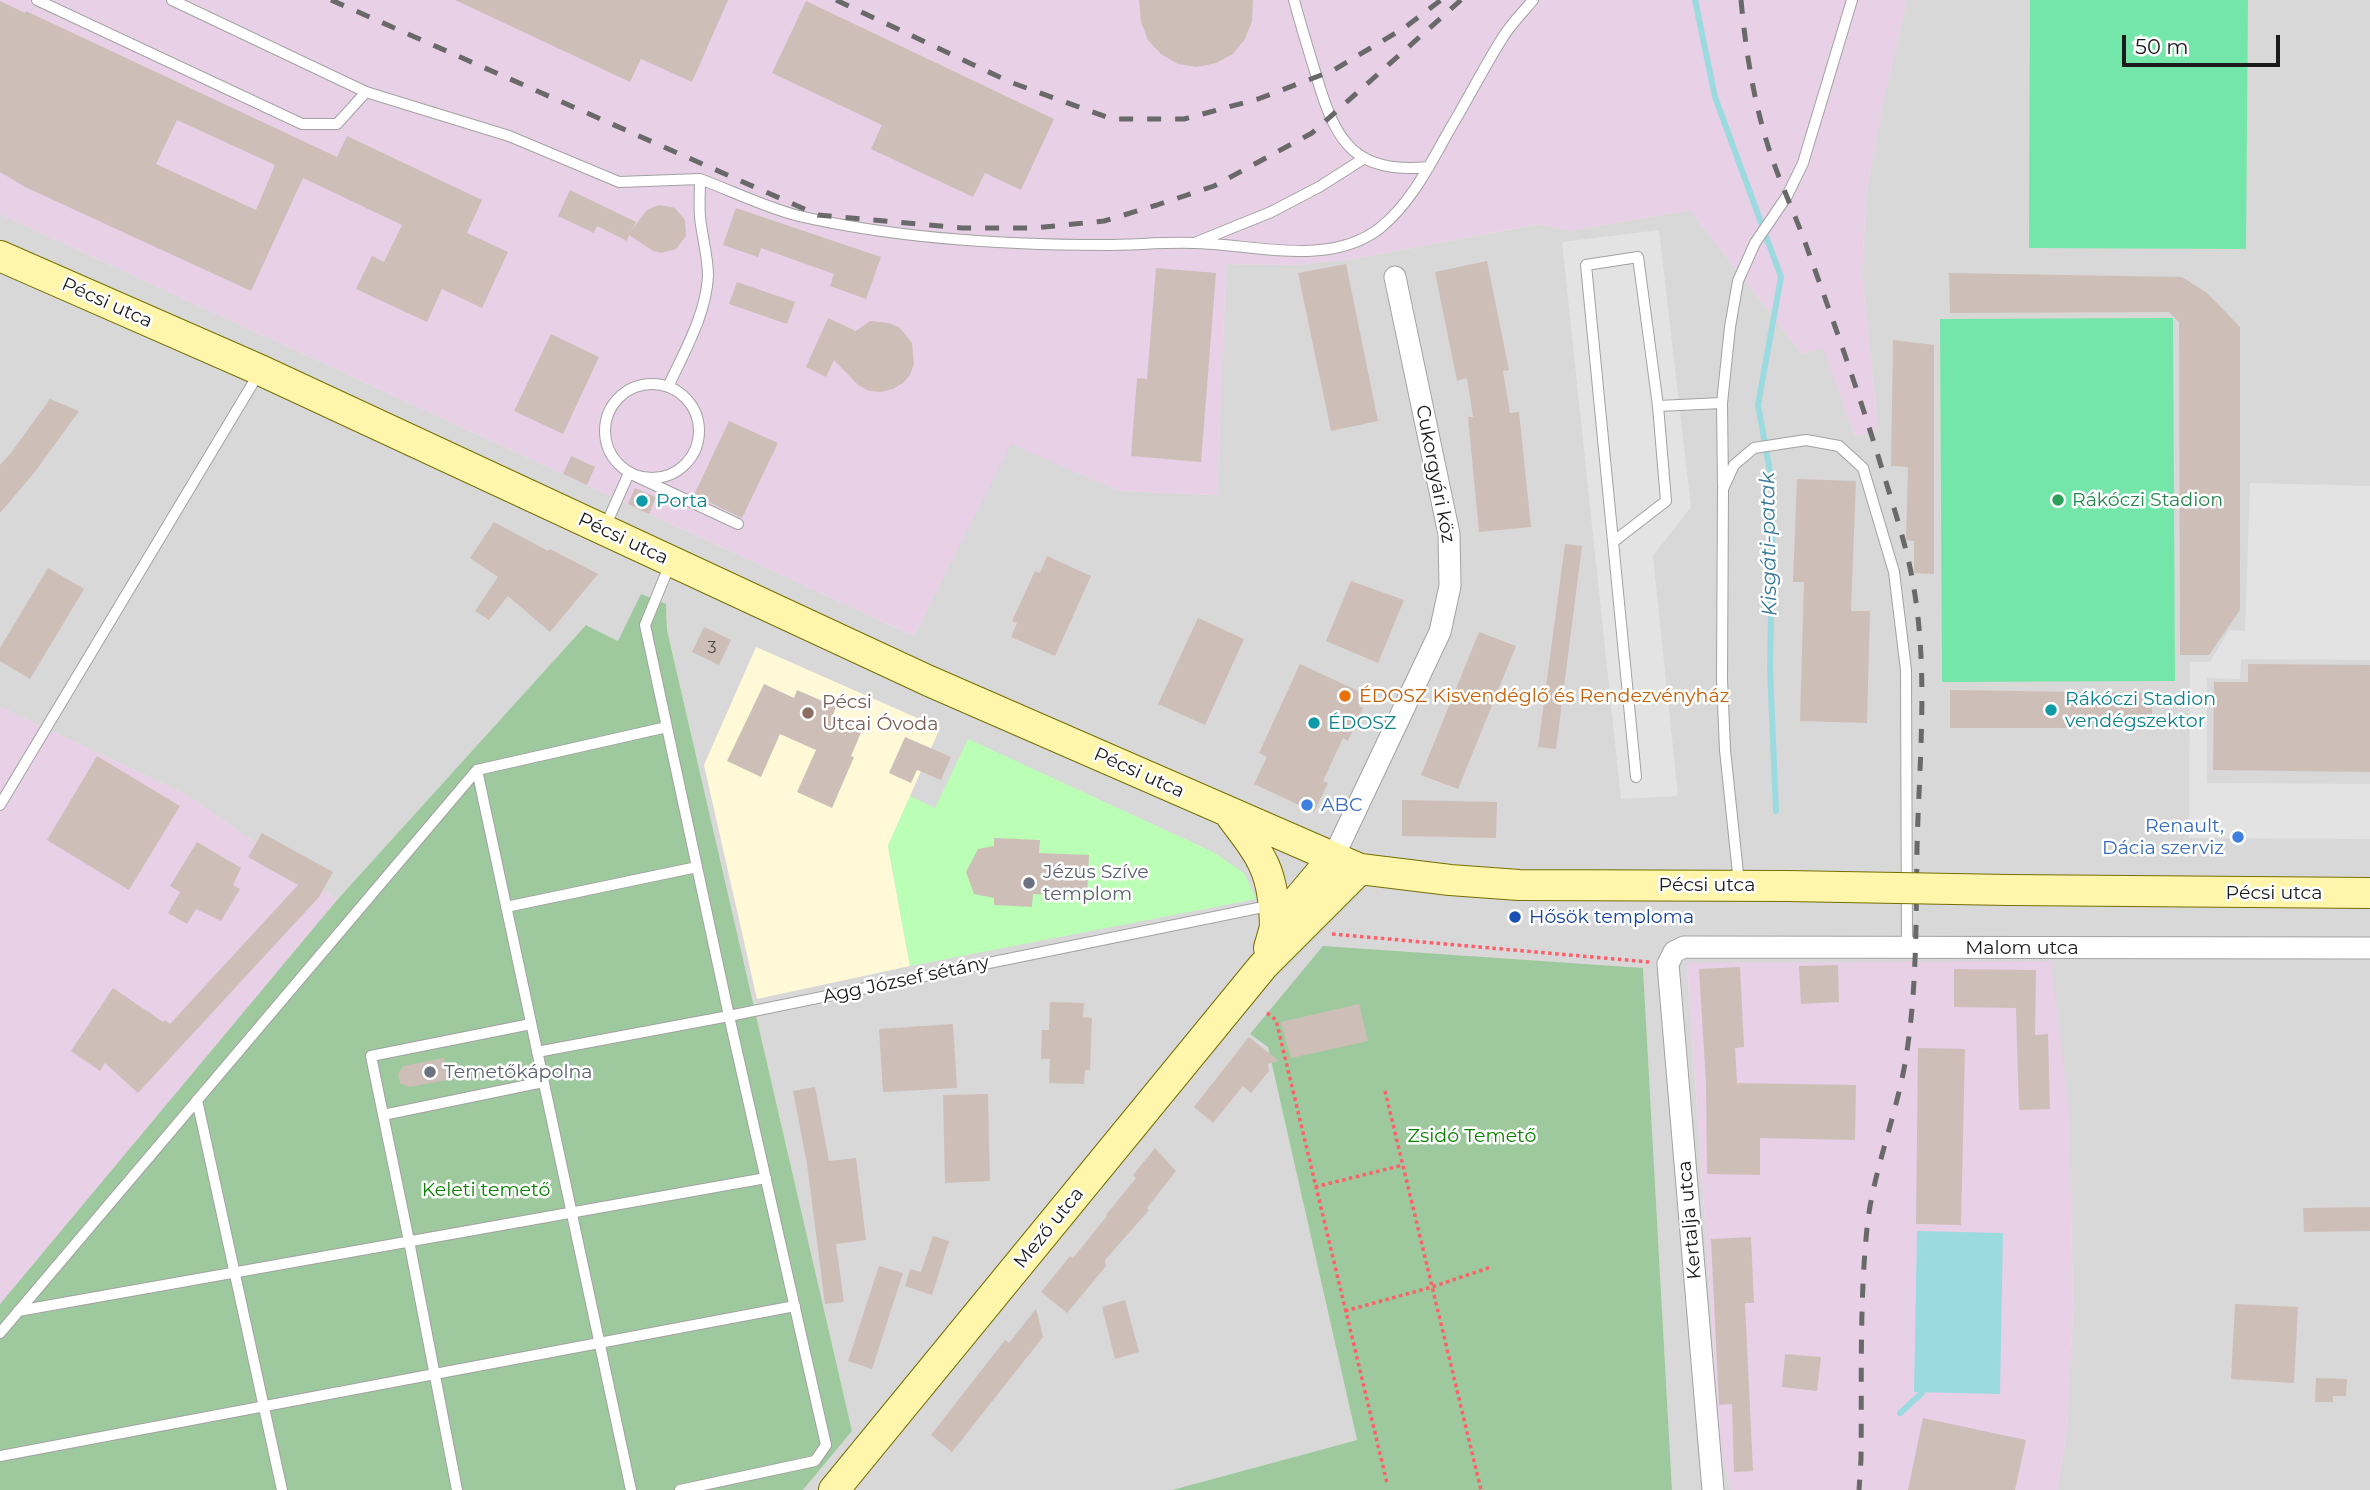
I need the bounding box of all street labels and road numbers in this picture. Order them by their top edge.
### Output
street label: Pécsi utca [58,273,156,333]
street label: Cukorgyári köz [1410,403,1460,545]
street label: Pécsi utca [574,508,672,570]
street label: Pécsi utca [1090,743,1188,803]
street label: Pécsi utca [1659,874,1755,896]
street label: Pécsi utca [2226,882,2322,904]
street label: Malom utca [1965,937,2079,959]
street label: Agg József sétány [821,951,991,1009]
street label: Kertalja utca [1673,1159,1707,1281]
street label: Mező utca [1009,1183,1089,1273]

